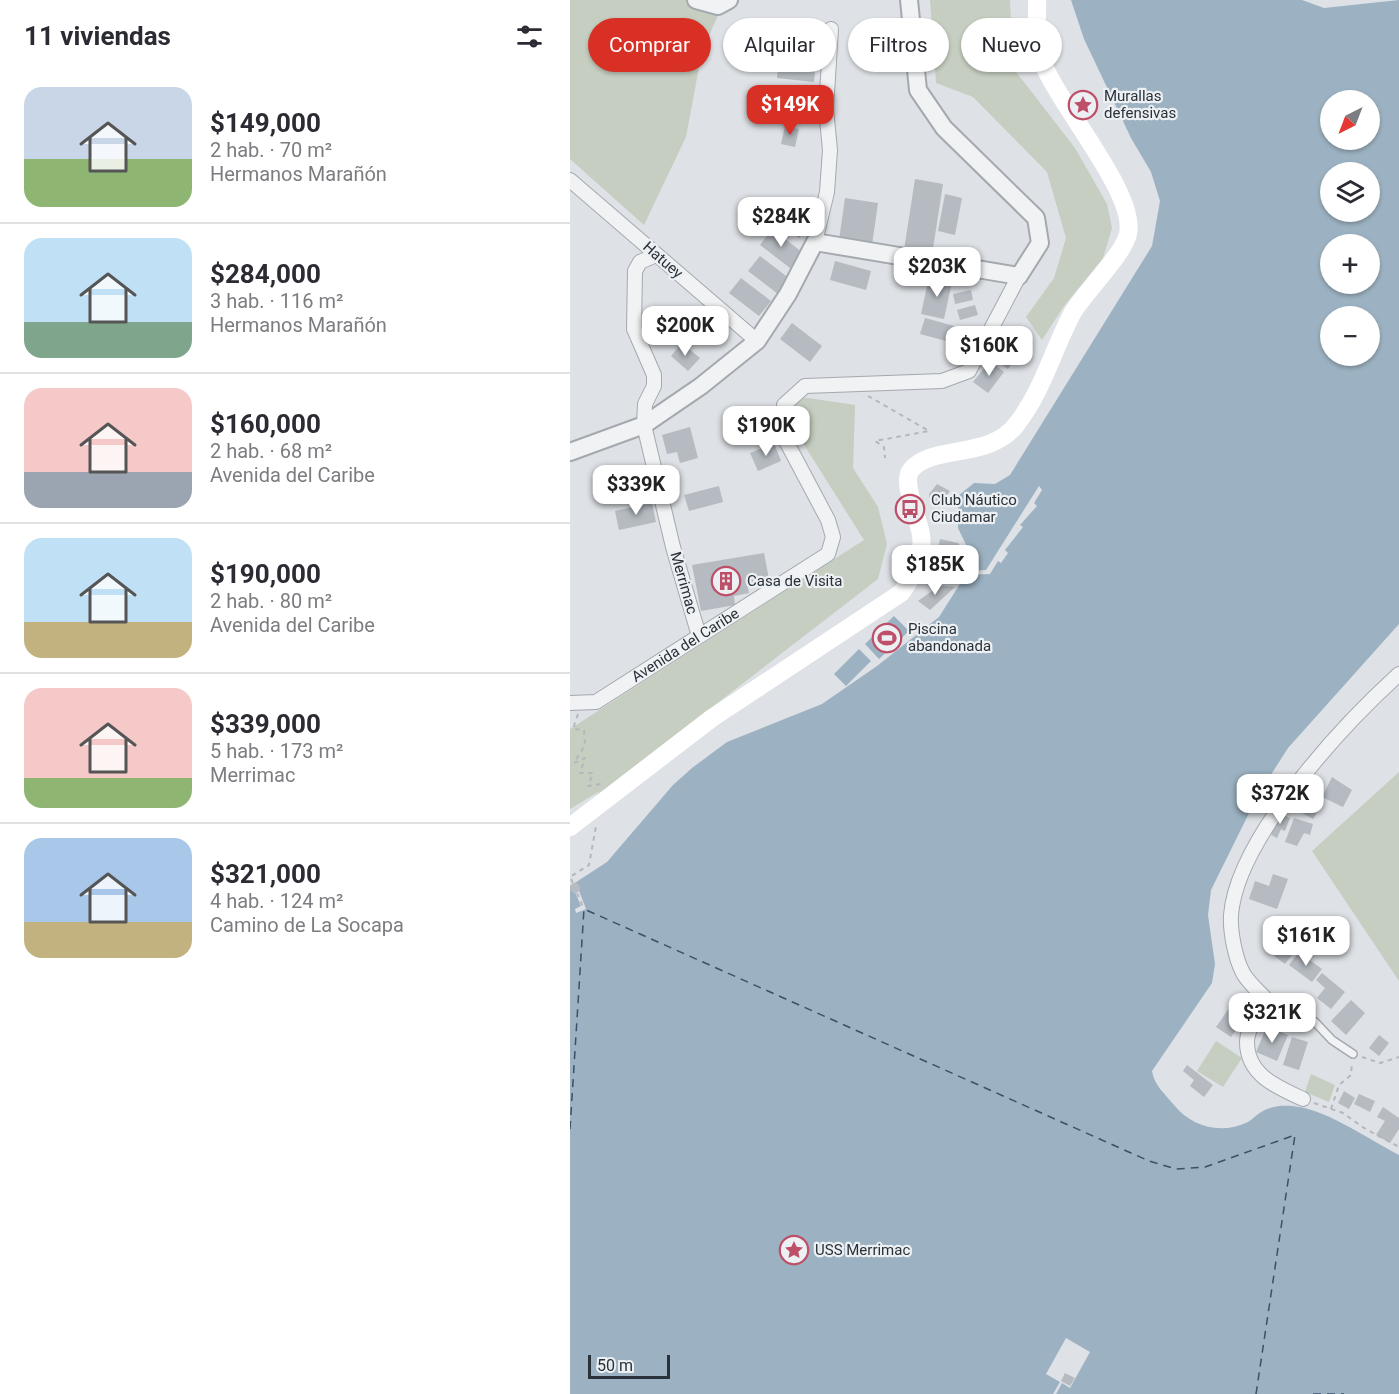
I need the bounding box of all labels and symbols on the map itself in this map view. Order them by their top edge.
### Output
pin: $149K [748,85,832,136]
place label: Murallas defensivas [1104,87,1176,122]
place icon: Murallas defensivas [1067,89,1099,121]
north arrow [1320,90,1380,150]
pin: $284K [739,197,823,248]
street label: Hatuey [639,238,687,282]
pin: $203K [895,247,979,298]
pin: $200K [643,306,727,357]
pin: $160K [947,326,1031,377]
pin: $190K [724,406,808,457]
pin: $339K [594,465,678,516]
place label: Club Náutico Ciudamar [931,491,1017,526]
bus stop icon: Club Náutico Ciudamar [894,493,926,525]
pin: $185K [893,545,977,596]
street label: Merrimac [667,550,702,616]
building icon: Casa de Visita [710,565,742,597]
place label: Casa de Visita [747,572,842,590]
street label: Avenida del Caribe [628,604,742,686]
place label: Piscina abandonada [908,620,991,655]
sports icon: Piscina abandonada [871,622,903,654]
pin: $372K [1238,774,1322,825]
pin: $161K [1264,916,1348,967]
pin: $321K [1230,993,1314,1044]
place icon: USS Merrimac [778,1234,810,1266]
place label: USS Merrimac [815,1241,910,1259]
scale bar [588,1352,670,1380]

